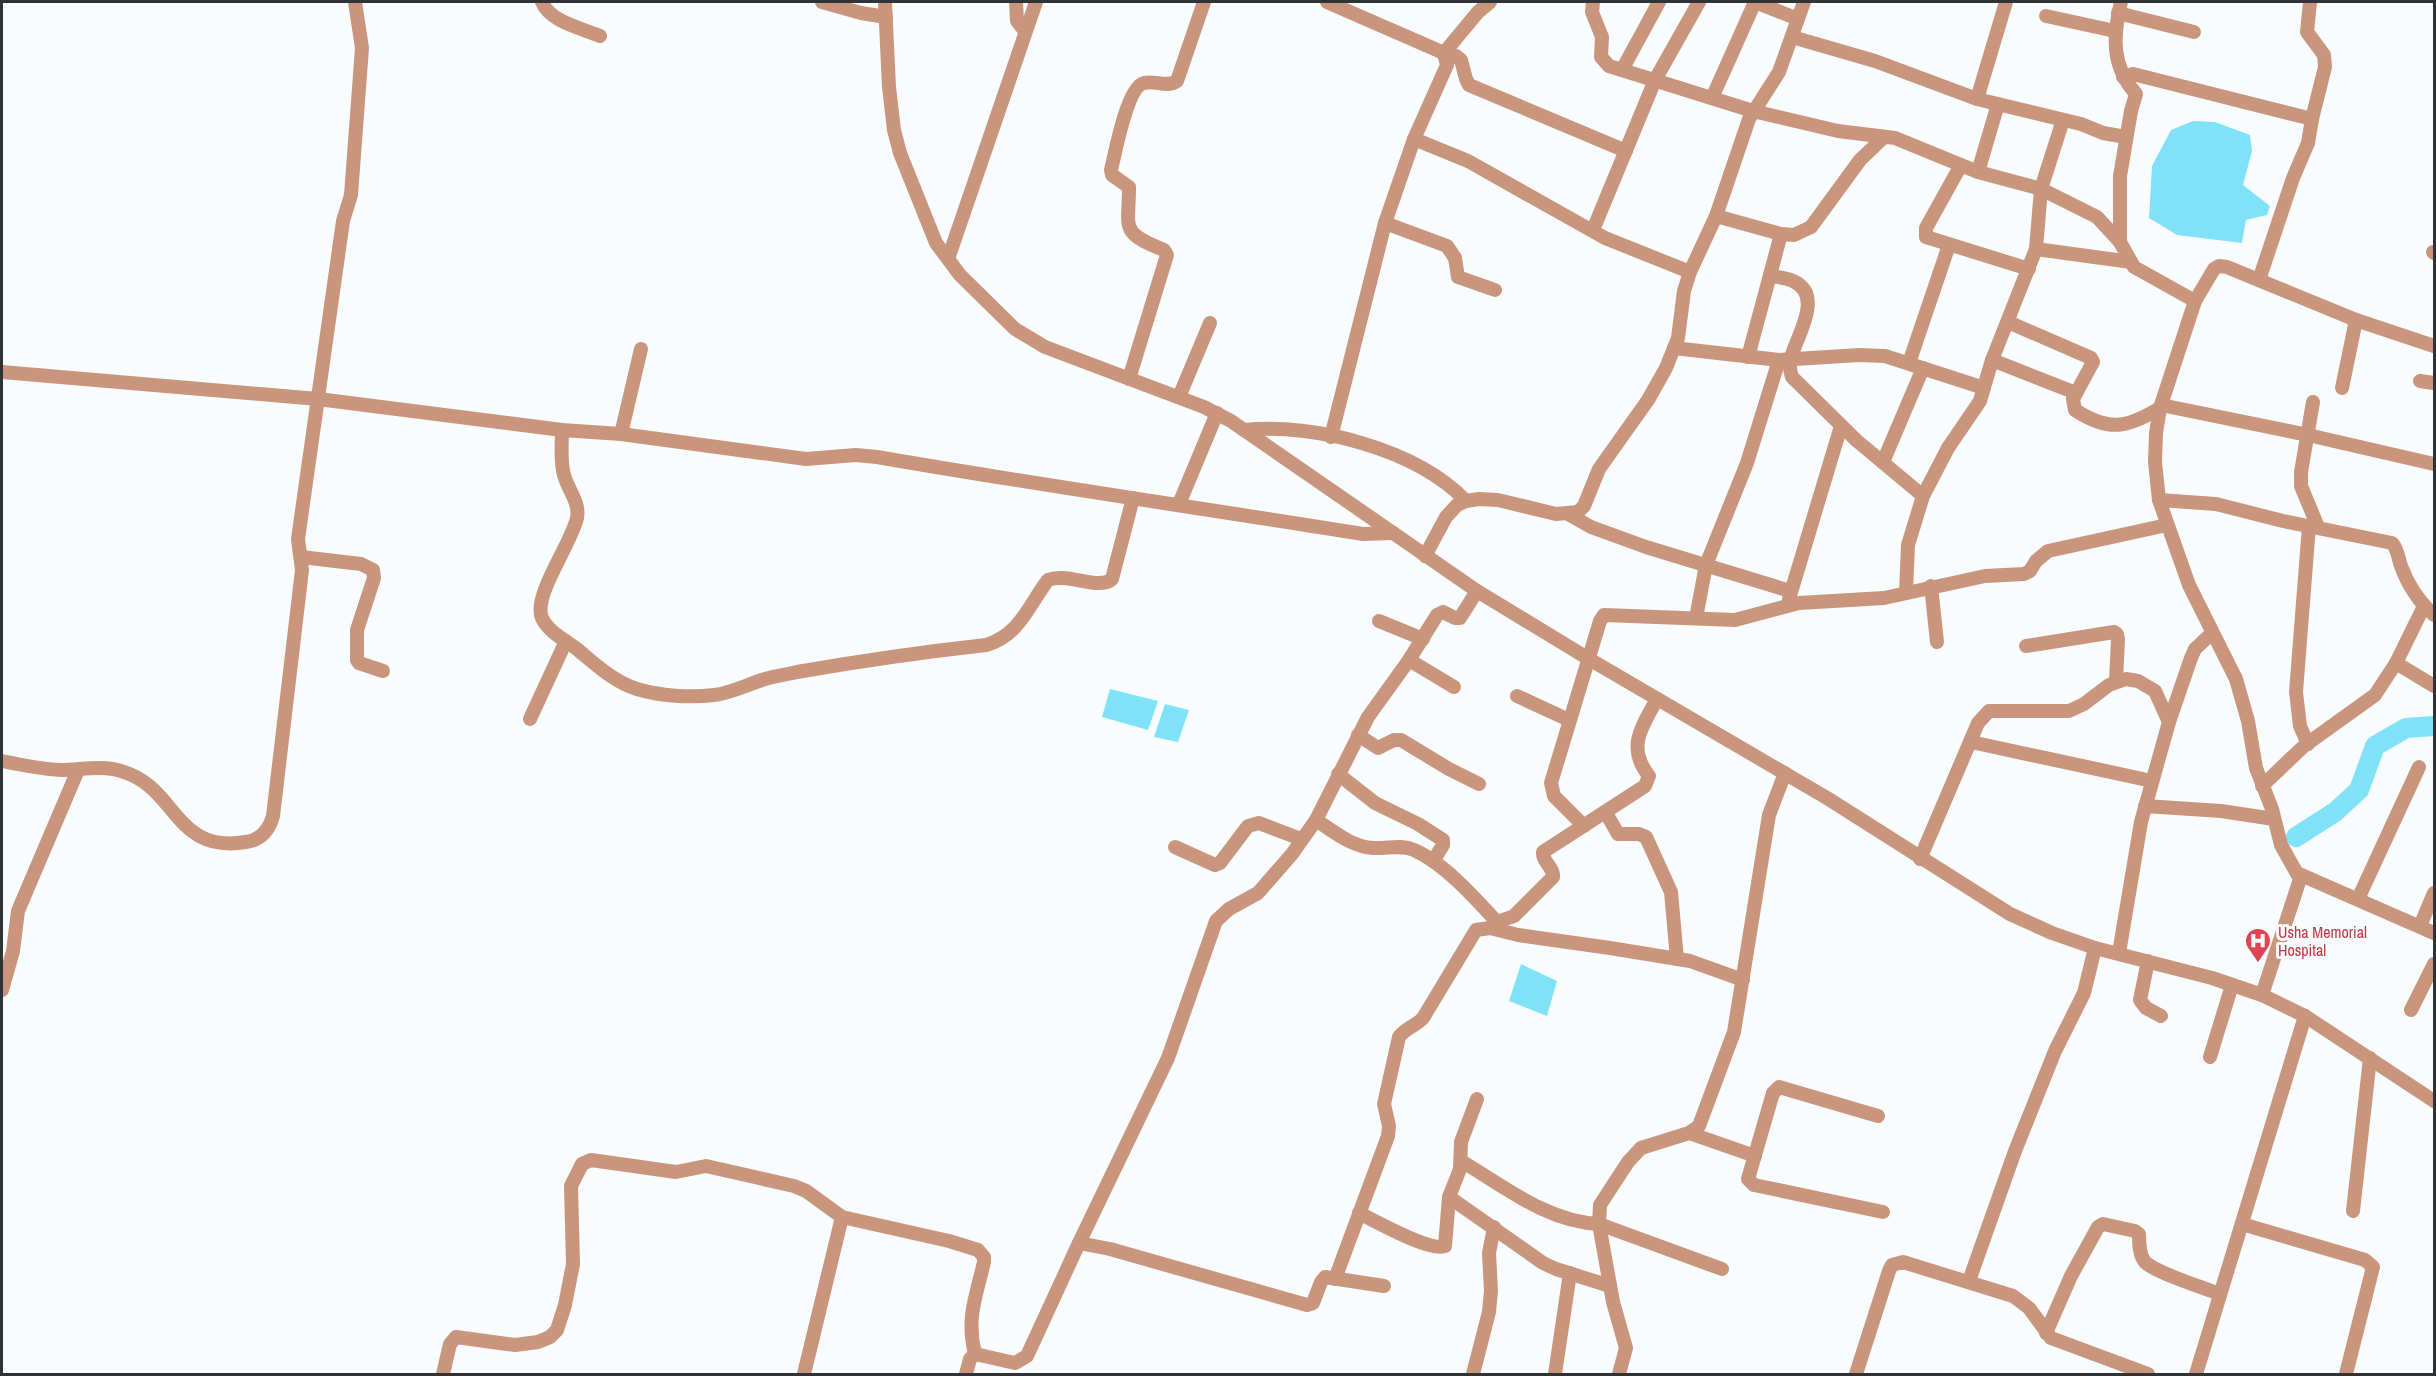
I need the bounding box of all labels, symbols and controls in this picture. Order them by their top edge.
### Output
place label: Usha Memorial Hospital [2278,921,2367,961]
hospital icon: Usha Memorial Hospital [2243,926,2273,964]

